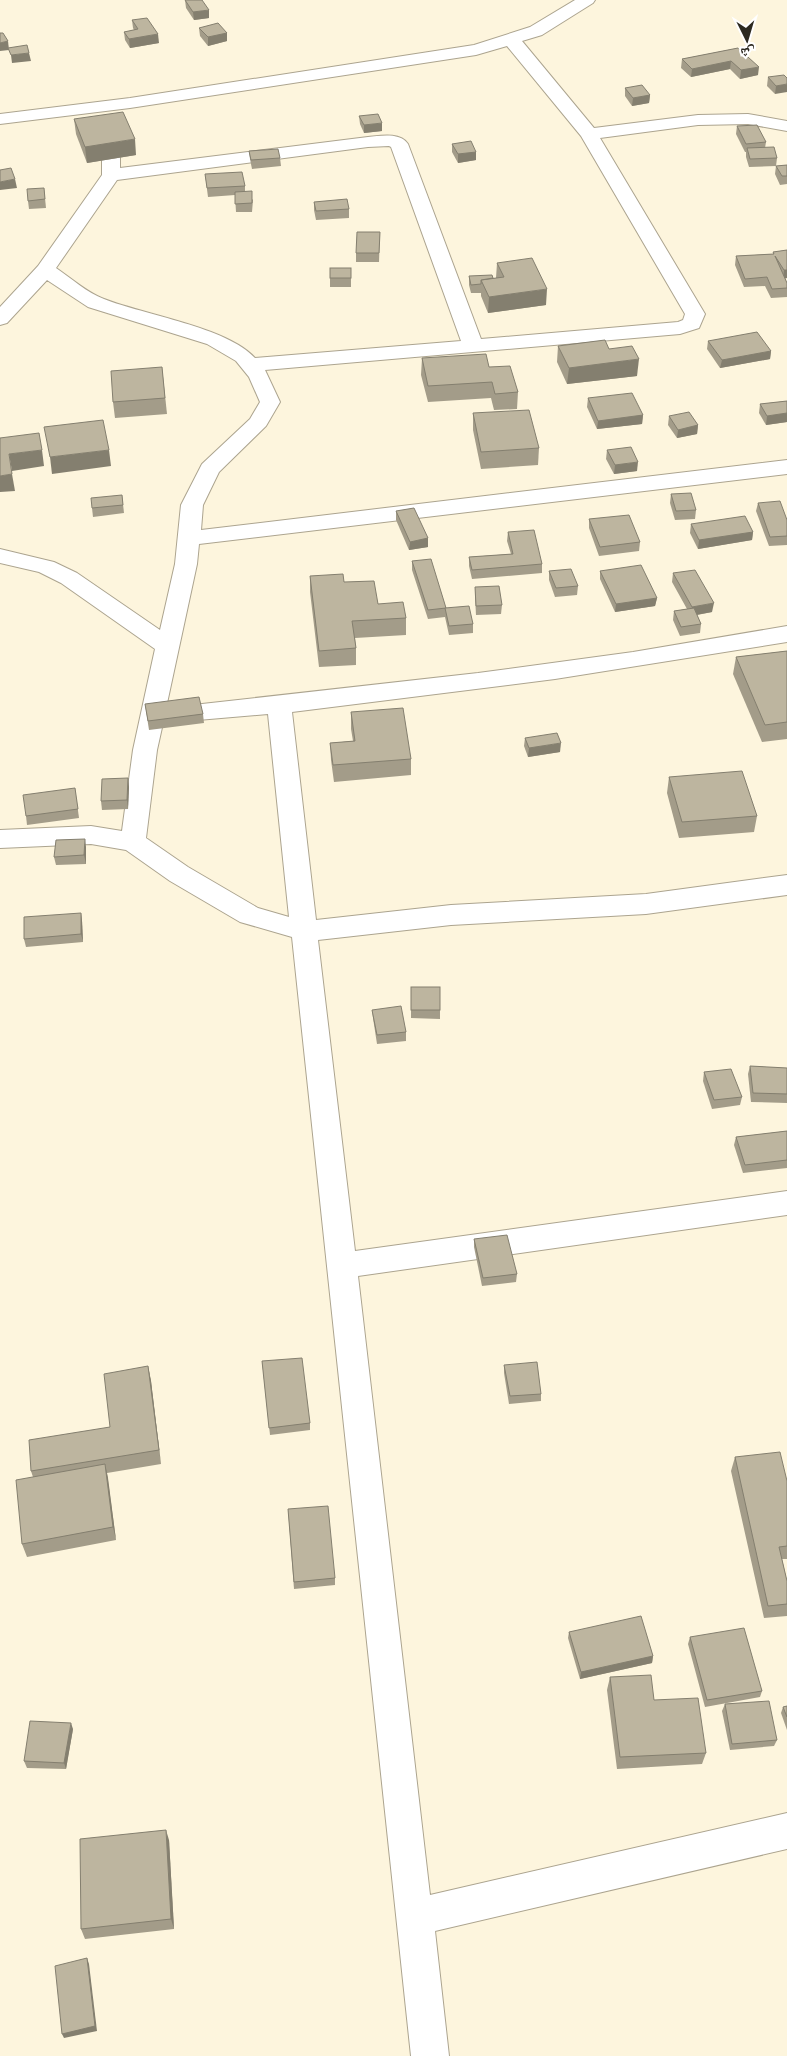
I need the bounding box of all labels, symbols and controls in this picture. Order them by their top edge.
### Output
north arrow [722,15,772,65]
text: ش [740,43,756,63]

